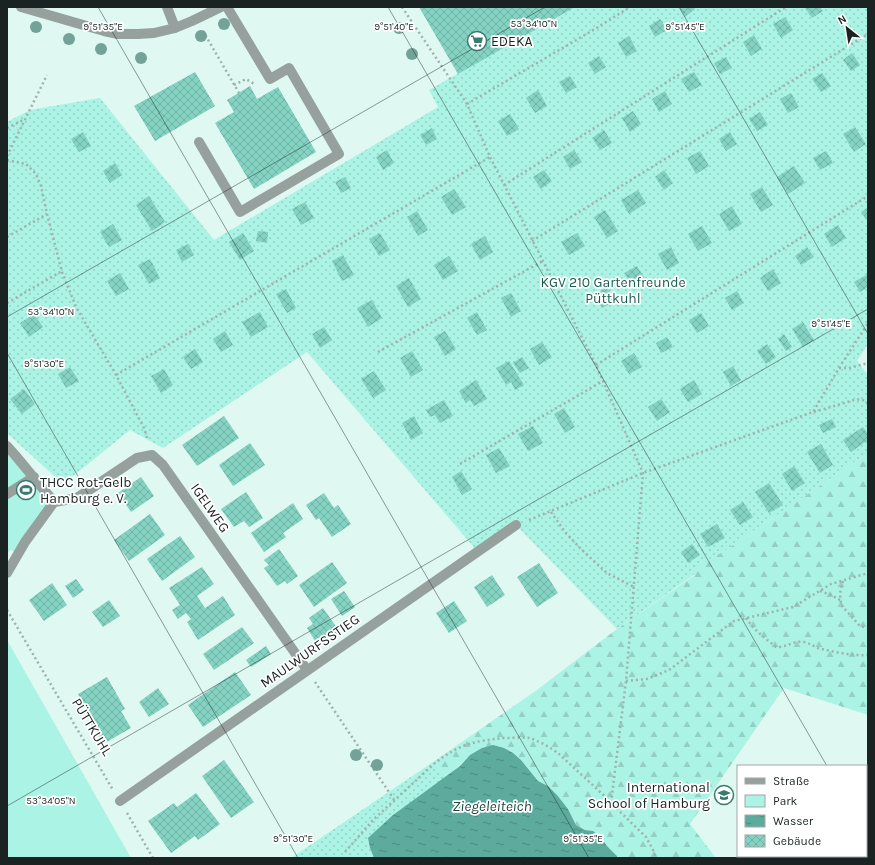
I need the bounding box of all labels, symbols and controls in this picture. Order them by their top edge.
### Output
north arrow [827,8,867,48]
text: N [836,12,849,27]
text: 53°34'10"N [511,18,557,30]
text: 9°51'35"E [83,21,123,33]
text: 9°51'40"E [374,21,414,33]
text: 9°51'45"E [665,21,705,33]
supermarket icon: EDEKA [466,30,488,52]
place label: EDEKA [491,33,533,50]
park label: KGV 210 Gartenfreunde Püttkuhl [540,274,686,307]
text: 53°34'10"N [28,306,74,318]
text: 9°51'45"E [811,318,851,330]
text: 9°51'30"E [24,358,64,370]
place label: THCC Rot-Gelb Hamburg e. V. [40,474,132,507]
sports icon: THCC Rot-Gelb Hamburg e. V. [15,479,37,501]
street label: IGELWEG [187,480,233,536]
street label: MAULWURFSSTIEG [257,610,363,692]
street label: PÜTTKUHL [68,695,116,759]
legend [737,765,867,857]
text: Straße [773,774,809,788]
place label: International School of Hamburg [588,779,710,812]
school or university icon: International School of Hamburg [713,784,735,806]
text: Park [773,794,798,808]
text: 53°34'05"N [26,795,76,807]
water label: Ziegeleiteich [452,797,532,815]
text: Wasser [773,814,814,828]
text: 9°51'30"E [273,833,313,845]
text: 9°51'35"E [563,833,603,845]
text: Gebäude [773,834,821,848]

